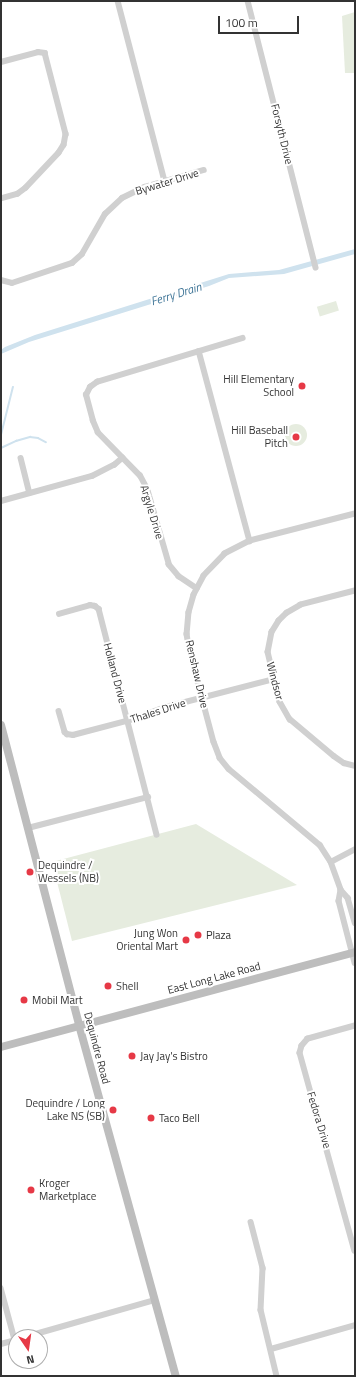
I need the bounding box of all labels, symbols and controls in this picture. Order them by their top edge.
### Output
scale bar [220,8,301,34]
text: 100 m [225,13,258,32]
street label: Forsyth Drive [268,102,296,166]
street label: Bywater Drive [134,166,200,198]
water label: Ferry Drain [149,279,203,309]
place label: Hill Elementary School [223,373,294,399]
marker: Hill Elementary School [297,381,307,391]
place label: Hill Baseball Pitch [231,424,288,450]
marker: Hill Baseball Pitch [291,432,301,442]
street label: Argyle Drive [138,483,166,541]
street label: Renshaw Drive [183,639,211,709]
street label: Holland Drive [101,641,129,705]
street label: Windsor [264,661,286,701]
street label: Thales Drive [129,696,187,726]
place label: Dequindre / Wessels (NB) [38,859,99,885]
marker: Dequindre / Wessels (NB) [25,867,35,877]
place label: Jung Won Oriental Mart [116,927,178,953]
place label: Plaza [206,928,231,942]
marker: Plaza [193,930,203,940]
marker: Jung Won Oriental Mart [181,935,191,945]
street label: East Long Lake Road [166,959,262,997]
place label: Shell [116,979,139,993]
marker: Shell [103,981,113,991]
place label: Mobil Mart [32,993,83,1007]
marker: Mobil Mart [19,995,29,1005]
street label: Dequindre Road [81,1011,113,1085]
place label: Jay Jay's Bistro [140,1049,208,1063]
marker: Jay Jay's Bistro [127,1051,137,1061]
street label: Fedora Drive [304,1090,334,1150]
place label: Dequindre / Long Lake NS (SB) [25,1097,105,1123]
marker: Dequindre / Long Lake NS (SB) [108,1105,118,1115]
place label: Taco Bell [159,1111,200,1125]
marker: Taco Bell [146,1113,156,1123]
place label: Kroger Marketplace [39,1177,96,1203]
marker: Kroger Marketplace [26,1185,36,1195]
north arrow [8,1329,48,1369]
text: N [25,1351,36,1368]

